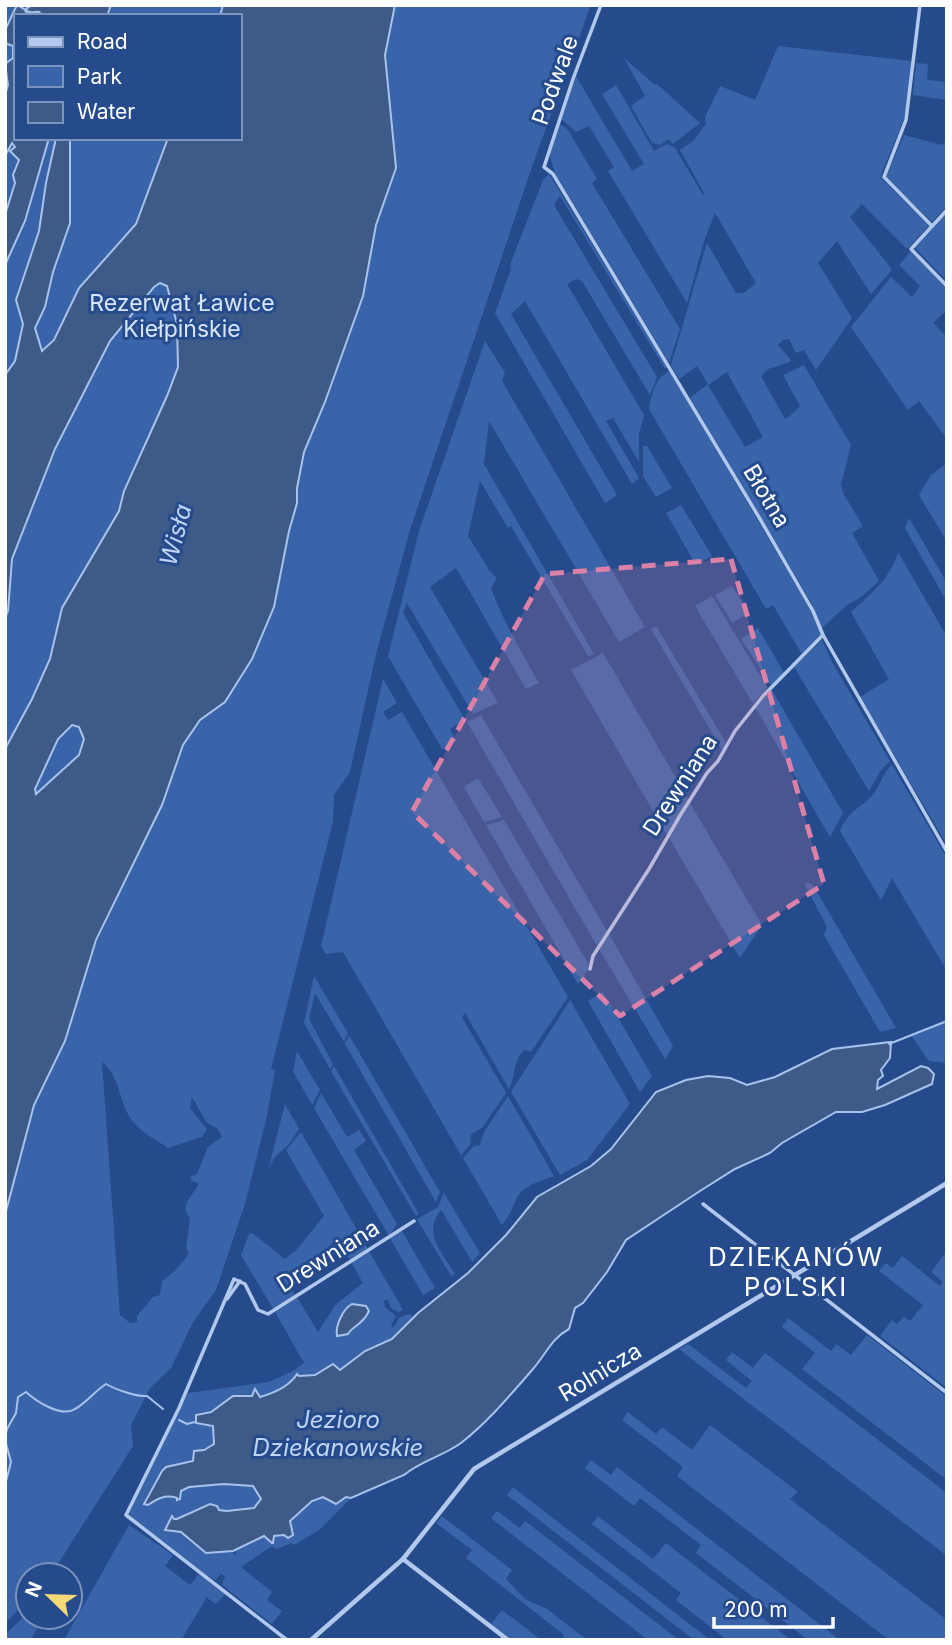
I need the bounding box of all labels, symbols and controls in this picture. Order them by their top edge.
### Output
legend [14,14,242,140]
text: Road [77,29,128,54]
street label: Podwale [526,31,584,129]
text: Park [77,64,122,89]
text: Water [77,99,135,124]
park label: Rezerwat Ławice Kiełpińskie [89,289,275,343]
street label: Błotna [737,459,797,533]
water label: Wisła [153,501,198,569]
street label: Drewniana [637,729,723,841]
street label: Drewniana [272,1214,384,1298]
district label: DZIEKANÓW POLSKI [708,1241,884,1302]
street label: Rolnicza [554,1336,646,1408]
water label: Jezioro Dziekanowskie [253,1405,423,1462]
north arrow [14,1561,84,1631]
text: N [20,1578,47,1601]
scale bar [714,1586,833,1630]
text: 200 m [724,1597,788,1622]

